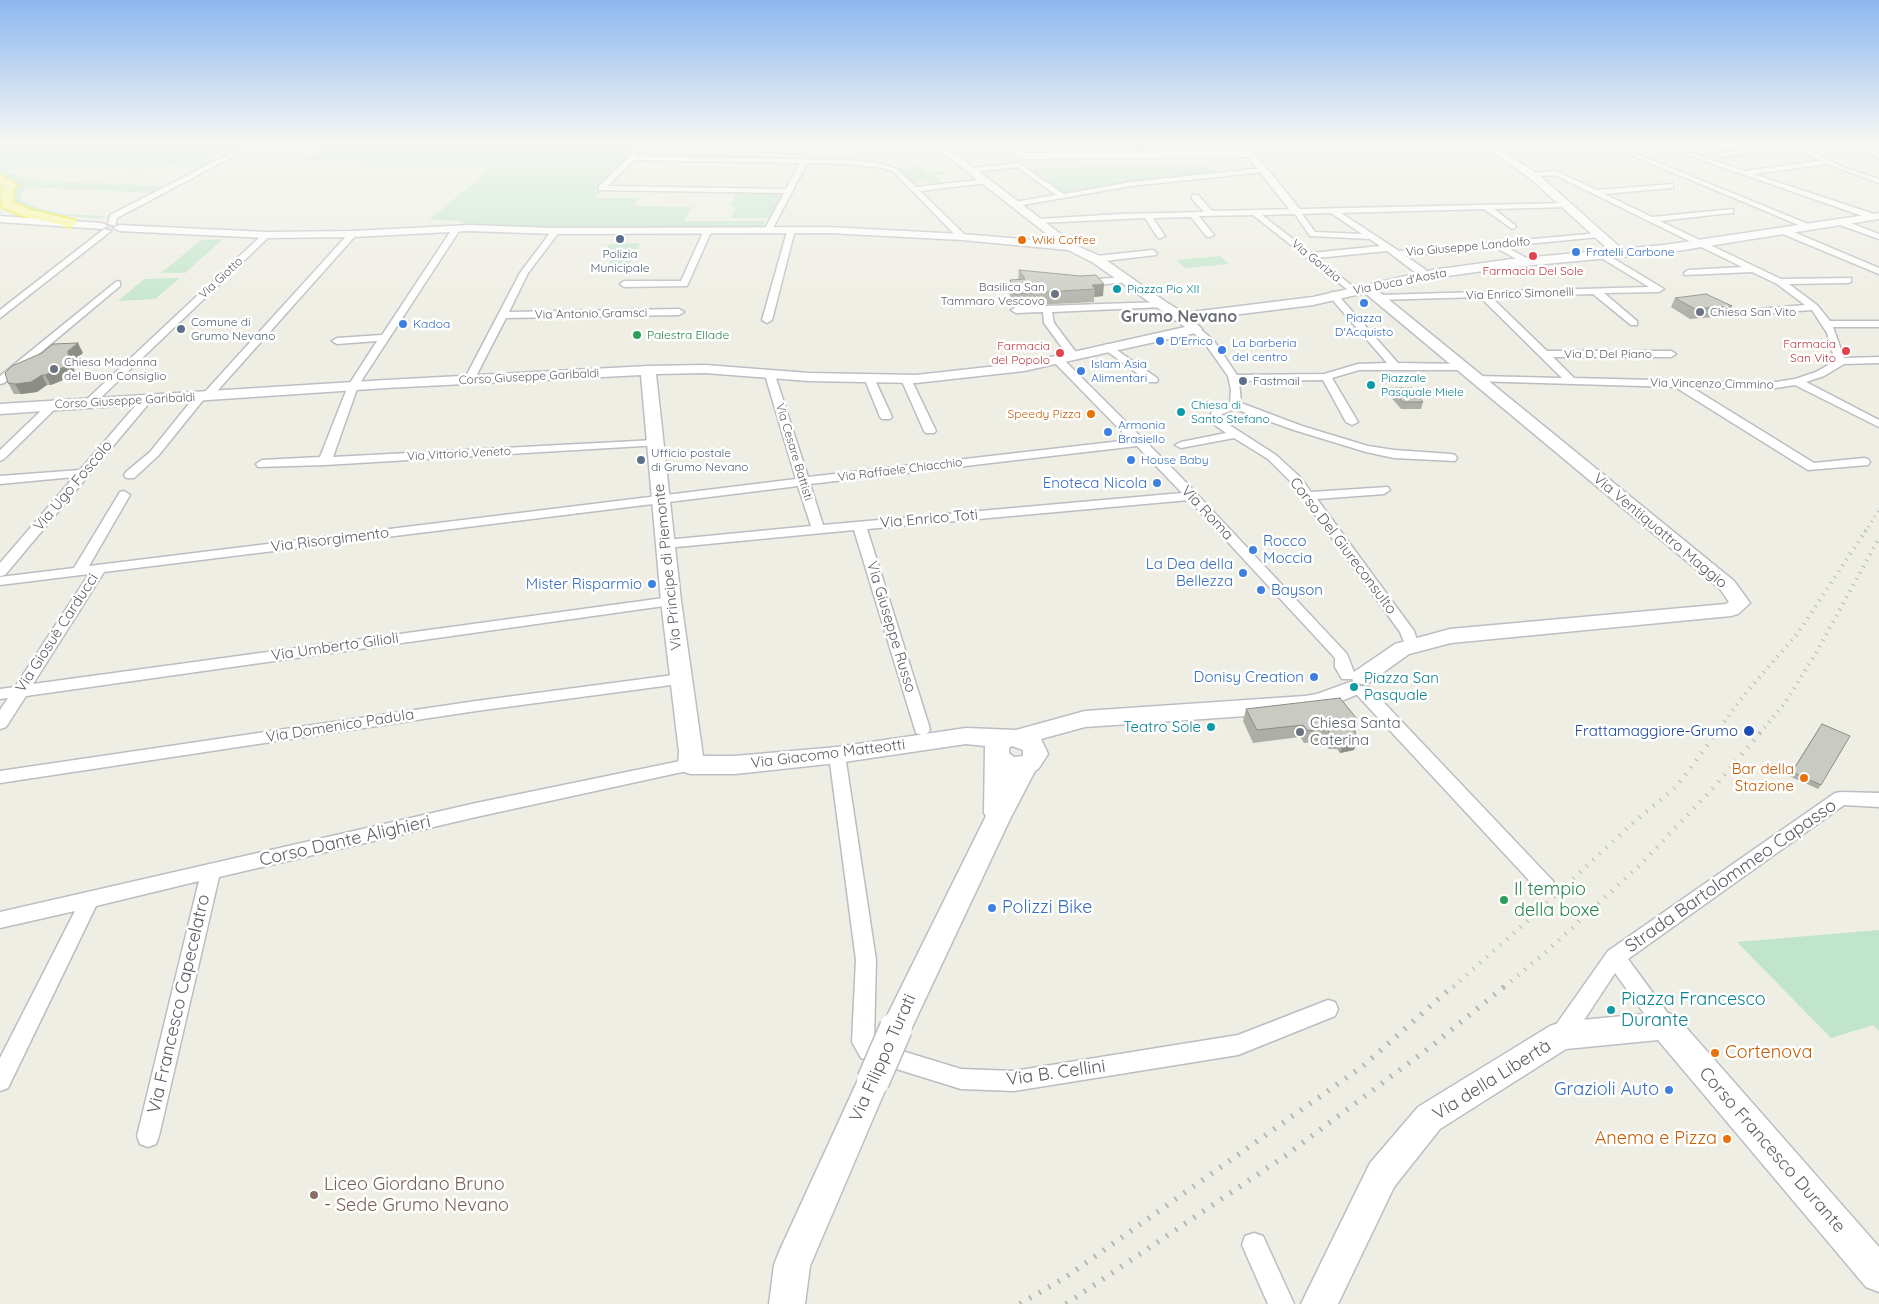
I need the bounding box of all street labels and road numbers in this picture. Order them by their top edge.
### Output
street label: Via Giuseppe Landolfo [1405,234,1531,260]
street label: Via Gorizia [1288,237,1344,285]
street label: Via Giotto [196,254,246,302]
street label: Via Duca d'Aosta [1352,266,1448,298]
street label: Via Enrico Simonelli [1466,285,1574,303]
street label: Via Antonio Gramsci [535,306,647,322]
street label: Via D. Del Piano [1564,347,1652,361]
street label: Corso Giuseppe Garibaldi [458,366,600,388]
street label: Via Vincenzo Cimmino [1650,376,1774,392]
street label: Corso Giuseppe Garibaldi [54,390,196,412]
street label: Via Cesare Battisti [772,402,816,502]
street label: Via Ugo Foscolo [30,437,116,535]
street label: Via Vittorio Veneto [407,444,511,464]
street label: Via Raffaele Chiacchio [837,455,963,485]
street label: Via Ventiquattro Maggio [1589,470,1731,592]
street label: Corso Del Giureconsulto [1286,474,1400,618]
street label: Via Roma [1177,482,1237,544]
street label: Via Principe di Piemonte [650,483,686,651]
street label: Via Enrico Toti [879,506,979,532]
street label: Via Risorgimento [270,524,390,556]
street label: Via Giuseppe Russo [862,559,920,695]
street label: Via Giosuè Carducci [12,570,102,696]
street label: Via Umberto Gilioli [270,629,400,665]
street label: Via Domenico Padula [265,705,415,747]
street label: Via Giacomo Matteotti [750,736,906,772]
street label: Strada Bartolommeo Capasso [1621,795,1841,957]
street label: Corso Dante Alighieri [257,811,433,871]
street label: Via Francesco Capecelatro [143,892,215,1116]
street label: Via Filippo Turati [845,991,921,1125]
street label: Via della Libertà [1429,1035,1555,1125]
street label: Via B. Cellini [1005,1055,1107,1091]
street label: Corso Francesco Durante [1694,1063,1850,1237]

